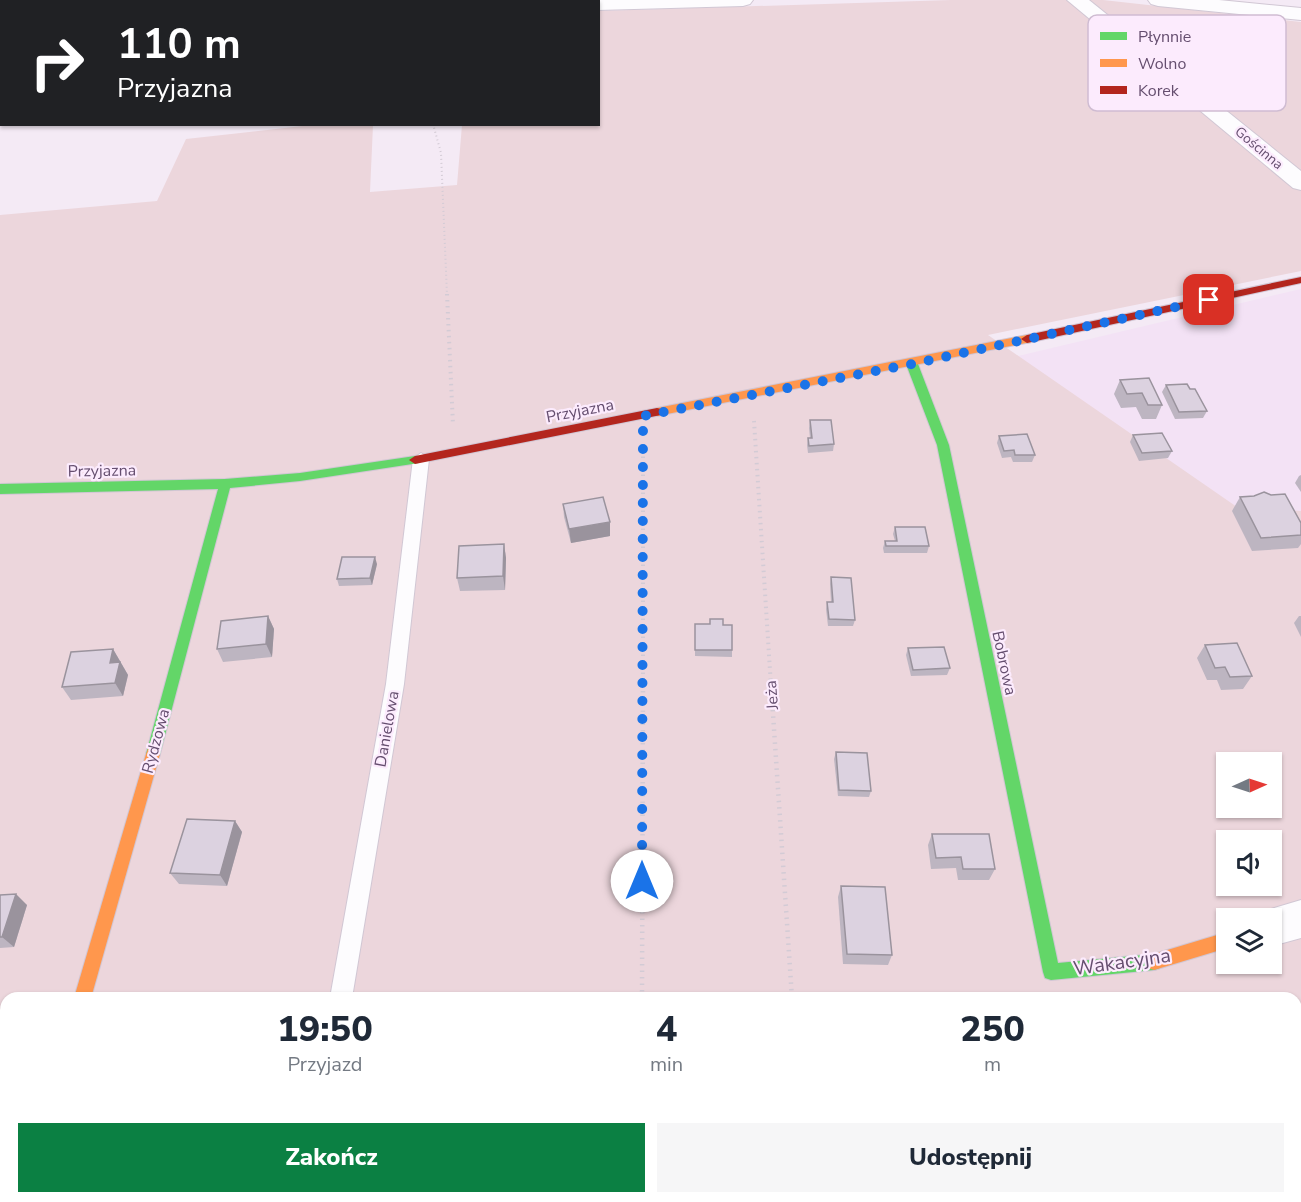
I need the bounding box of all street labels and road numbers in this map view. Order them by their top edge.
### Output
street label: Gościnna [1231,122,1287,174]
street label: Przyjazna [544,394,616,428]
street label: Przyjazna [68,459,136,483]
street label: Bobrowa [986,629,1022,697]
street label: Jeża [760,680,784,711]
street label: Danielowa [369,689,405,769]
street label: Rydzowa [137,706,175,776]
street label: Wakacyjna [1071,942,1173,982]

